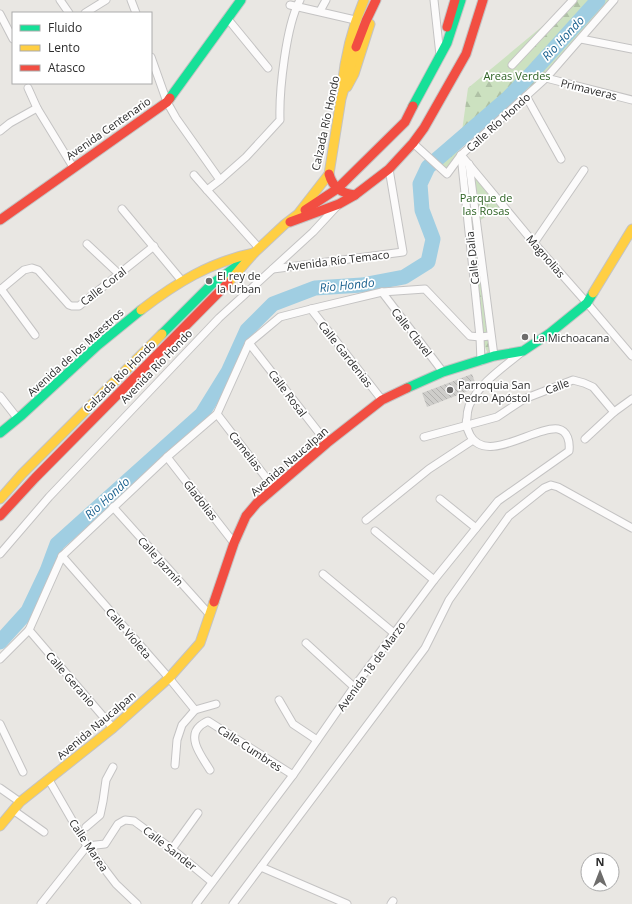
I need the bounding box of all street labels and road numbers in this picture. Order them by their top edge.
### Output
street label: Calzada Río Hondo [308,74,342,172]
street label: Primaveras [559,75,619,103]
street label: Calle Río Hondo [463,89,534,155]
street label: Avenida Centenario [63,93,154,163]
street label: Calle Dalia [462,231,482,285]
street label: Magnolias [523,231,569,281]
street label: Avenida Río Temaco [286,246,391,274]
street label: Calle Coral [77,263,129,309]
street label: Avenida de los Maestros [24,305,126,399]
street label: Calle Clavel [388,305,436,359]
street label: Calle Gardenias [315,318,377,390]
street label: Avenida Río Hondo [117,325,196,406]
street label: Calzada Río Hondo [80,336,159,415]
street label: Calle Rosal [265,366,311,420]
street label: Calle [543,375,571,397]
street label: Avenida Naucalpan [247,423,331,499]
street label: Camelias [226,428,266,474]
street label: Gladolias [181,477,221,523]
street label: Calle Jazmín [135,533,187,589]
street label: Calle Violeta [103,604,155,662]
street label: Avenida 18 de Marzo [333,618,409,714]
street label: Calle Geranio [43,648,99,710]
street label: Avenida Naucalpan [53,688,139,762]
street label: Calle Cumbres [215,722,285,774]
street label: Calle Marea [66,816,112,874]
street label: Calle Sander [140,822,200,874]

